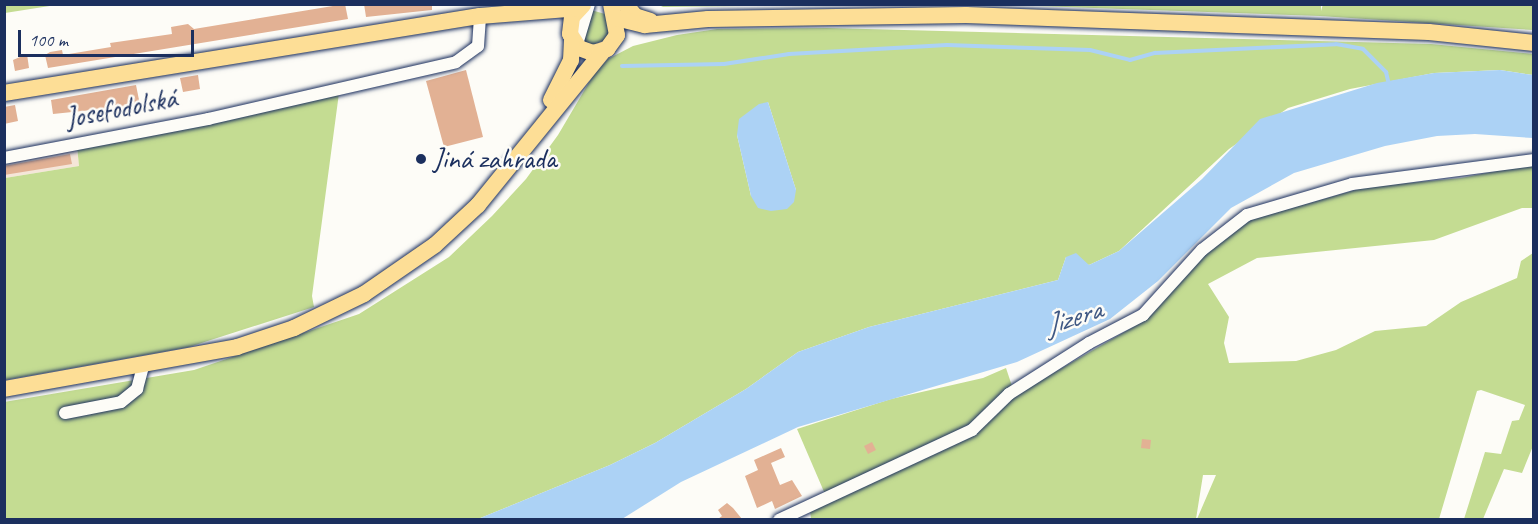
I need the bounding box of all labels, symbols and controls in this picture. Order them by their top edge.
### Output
scale bar [21,18,196,56]
text: 100 m [29,29,68,51]
street label: Josefodolská [63,81,179,135]
place label: Jiná zahrada [433,142,556,176]
marker: Jiná zahrada [414,152,428,166]
water label: Jizera [1040,291,1106,343]

